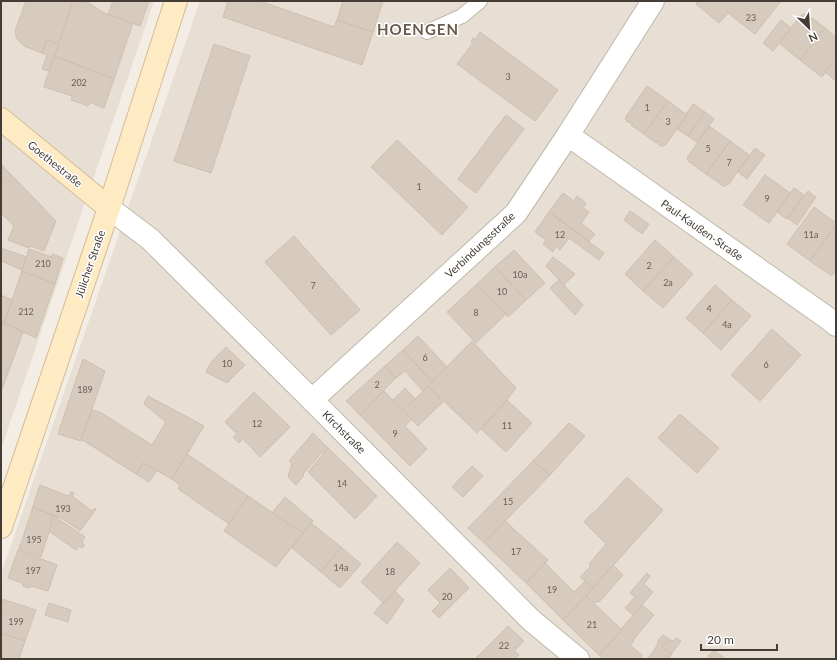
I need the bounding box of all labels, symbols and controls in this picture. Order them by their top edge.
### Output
north arrow [789,8,829,48]
house number: 23 [746,12,756,23]
district label: HOENGEN [377,20,459,38]
text: N [807,30,820,45]
house number: 3 [505,71,511,82]
house number: 202 [71,77,87,88]
house number: 1 [644,102,650,113]
house number: 3 [665,116,671,127]
street label: Goethestraße [26,138,85,190]
house number: 5 [705,143,711,154]
house number: 7 [726,157,732,168]
house number: 1 [416,181,422,192]
house number: 9 [764,193,770,204]
street label: Paul-Kaußen-Straße [659,196,746,263]
street label: Verbindungsstraße [442,209,517,280]
street label: Jülicher Straße [72,228,107,299]
house number: 12 [555,229,565,240]
house number: 11a [804,229,818,240]
house number: 210 [35,258,51,269]
house number: 2 [646,260,652,271]
house number: 10a [513,269,527,280]
house number: 2a [663,277,673,288]
house number: 7 [310,280,316,291]
house number: 10 [497,286,507,297]
house number: 4 [706,303,712,314]
house number: 212 [18,306,34,317]
house number: 8 [473,307,479,318]
house number: 4a [722,319,732,330]
house number: 6 [422,352,428,363]
house number: 10 [222,358,232,369]
house number: 6 [763,359,769,370]
house number: 2 [374,379,380,390]
house number: 189 [77,384,93,395]
street label: Kirchstraße [320,407,369,456]
house number: 12 [252,418,262,429]
house number: 11 [502,420,512,431]
house number: 9 [392,428,398,439]
house number: 14 [337,478,347,489]
house number: 15 [503,496,513,507]
house number: 193 [55,503,71,514]
house number: 195 [26,534,42,545]
house number: 17 [511,546,521,557]
house number: 14a [334,562,348,573]
house number: 197 [25,565,41,576]
house number: 18 [385,566,395,577]
house number: 19 [547,584,557,595]
house number: 20 [442,591,452,602]
house number: 199 [8,616,24,627]
house number: 21 [587,619,597,630]
scale bar [701,626,777,652]
text: 20 m [707,632,734,647]
house number: 22 [499,640,509,651]

